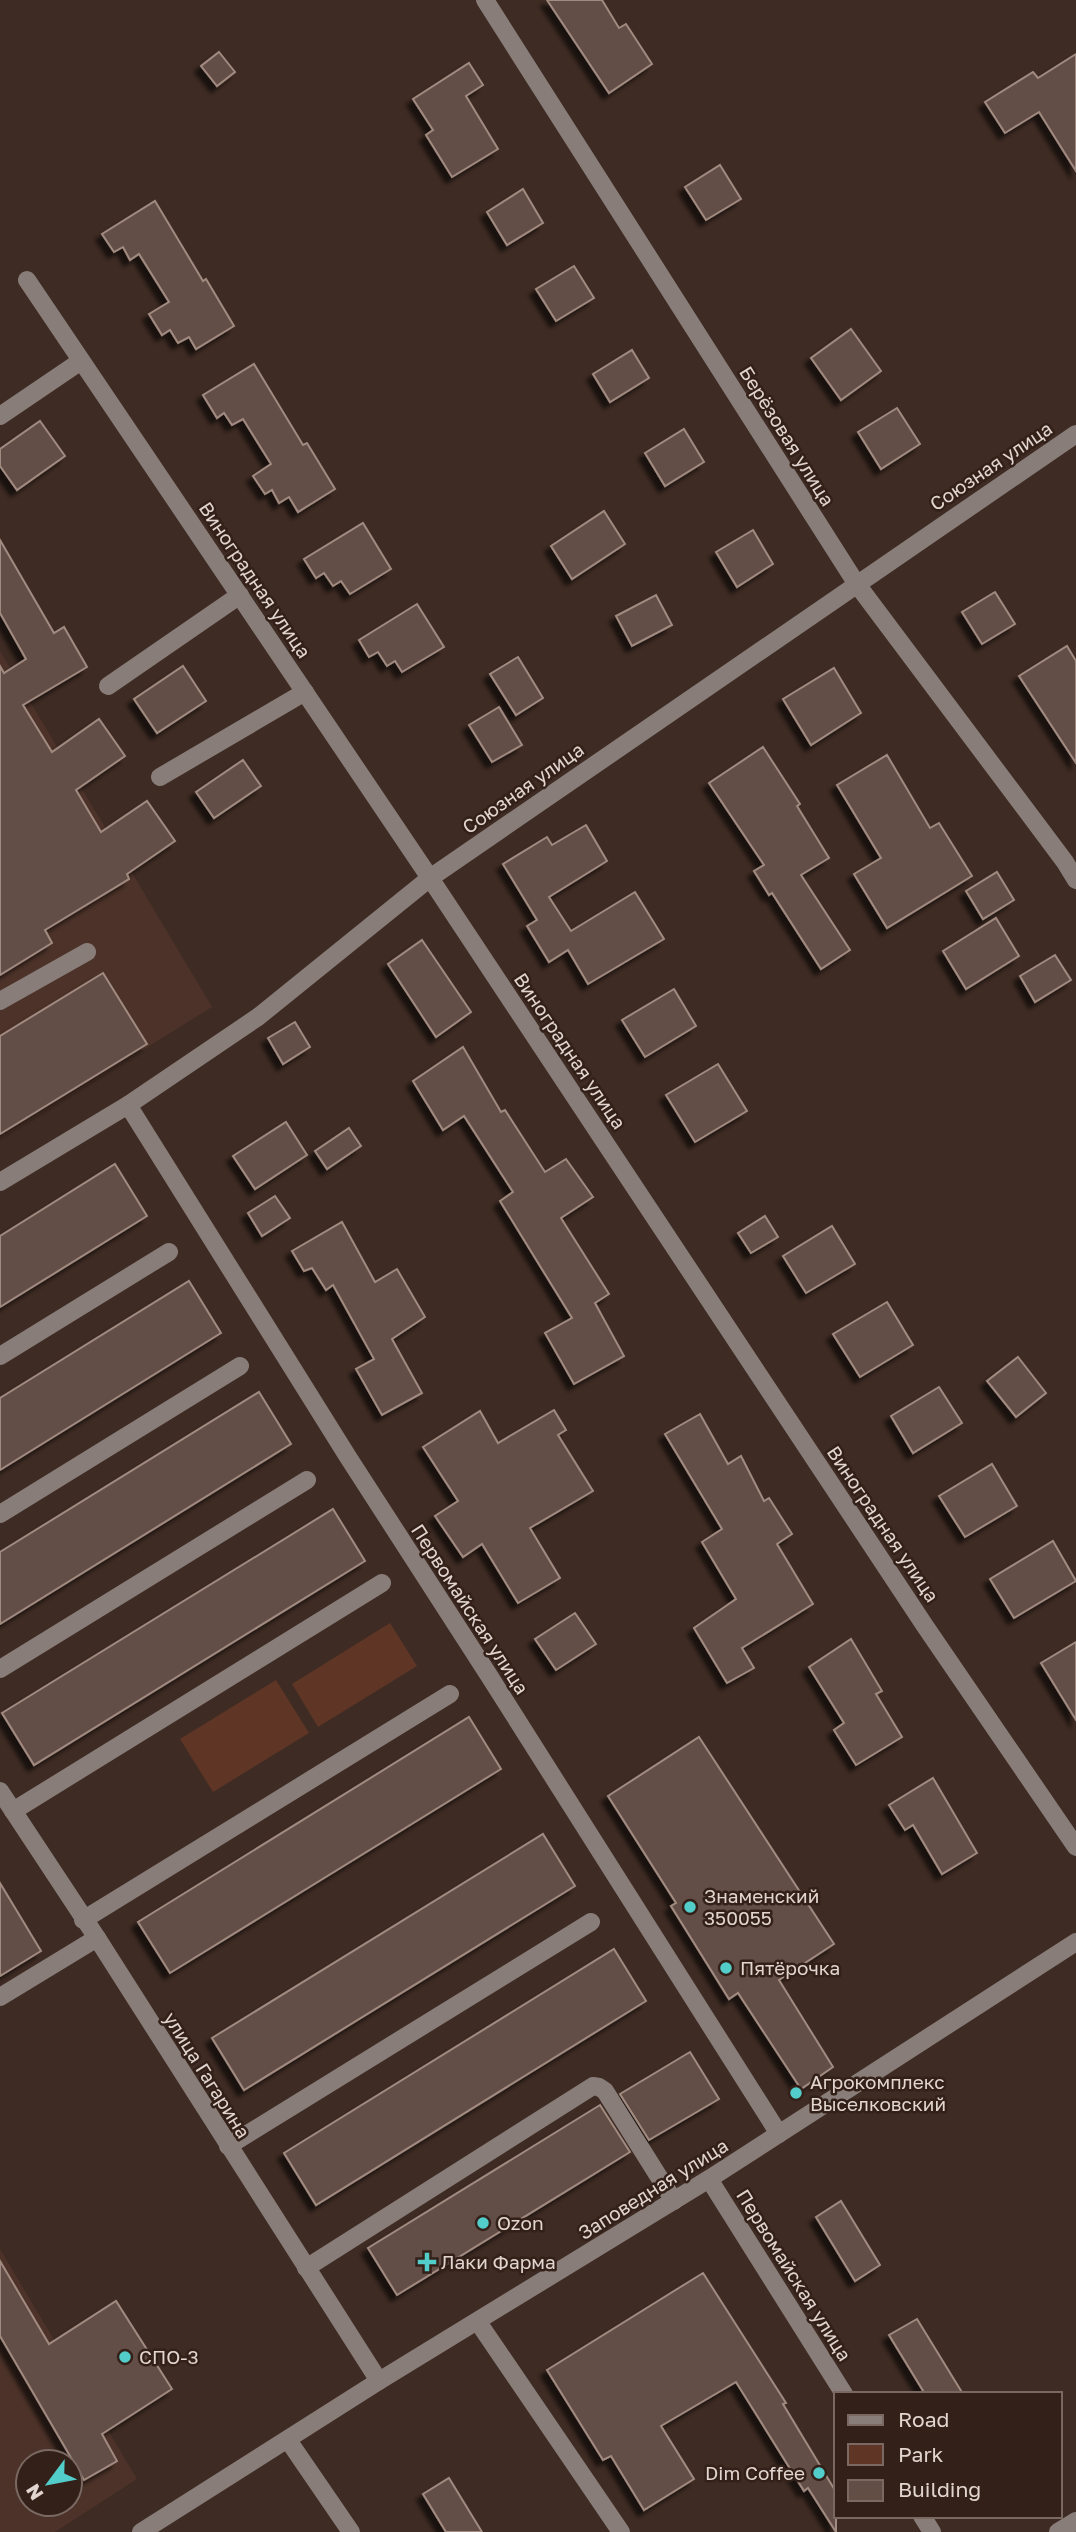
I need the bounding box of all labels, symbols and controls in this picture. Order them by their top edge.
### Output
street label: Берёзовая улица [735,362,840,510]
street label: Союзная улица [925,416,1056,515]
street label: Виноградная улица [195,497,316,662]
street label: Союзная улица [458,737,588,838]
street label: Виноградная улица [510,968,631,1133]
street label: Виноградная улица [823,1441,944,1606]
street label: Первомайская улица [407,1519,534,1698]
place label: Знаменский 350055 [704,1884,819,1929]
marker: Знаменский 350055 [682,1899,698,1915]
place label: Пятёрочка [740,1956,840,1979]
marker: Пятёрочка [718,1960,734,1976]
street label: улица Гагарина [159,2007,255,2142]
place label: Агрокомплекс Выселковский [810,2070,946,2115]
marker: Агрокомплекс Выселковский [788,2085,804,2101]
street label: Заповедная улица [574,2133,732,2244]
street label: Первомайская улица [732,2185,857,2365]
place label: Ozon [497,2211,544,2234]
marker: Ozon [475,2215,491,2231]
place label: Лаки Фарма [441,2250,556,2273]
marker: Лаки Фарма [419,2254,435,2270]
place label: СПО-3 [139,2345,199,2368]
marker: СПО-3 [117,2349,133,2365]
legend [834,2392,1062,2518]
text: Road [898,2406,949,2432]
text: Park [898,2441,944,2467]
north arrow [14,2448,84,2518]
place label: Dim Coffee [705,2461,805,2484]
marker: Dim Coffee [811,2465,827,2481]
text: Building [898,2476,981,2502]
text: N [21,2480,48,2504]

